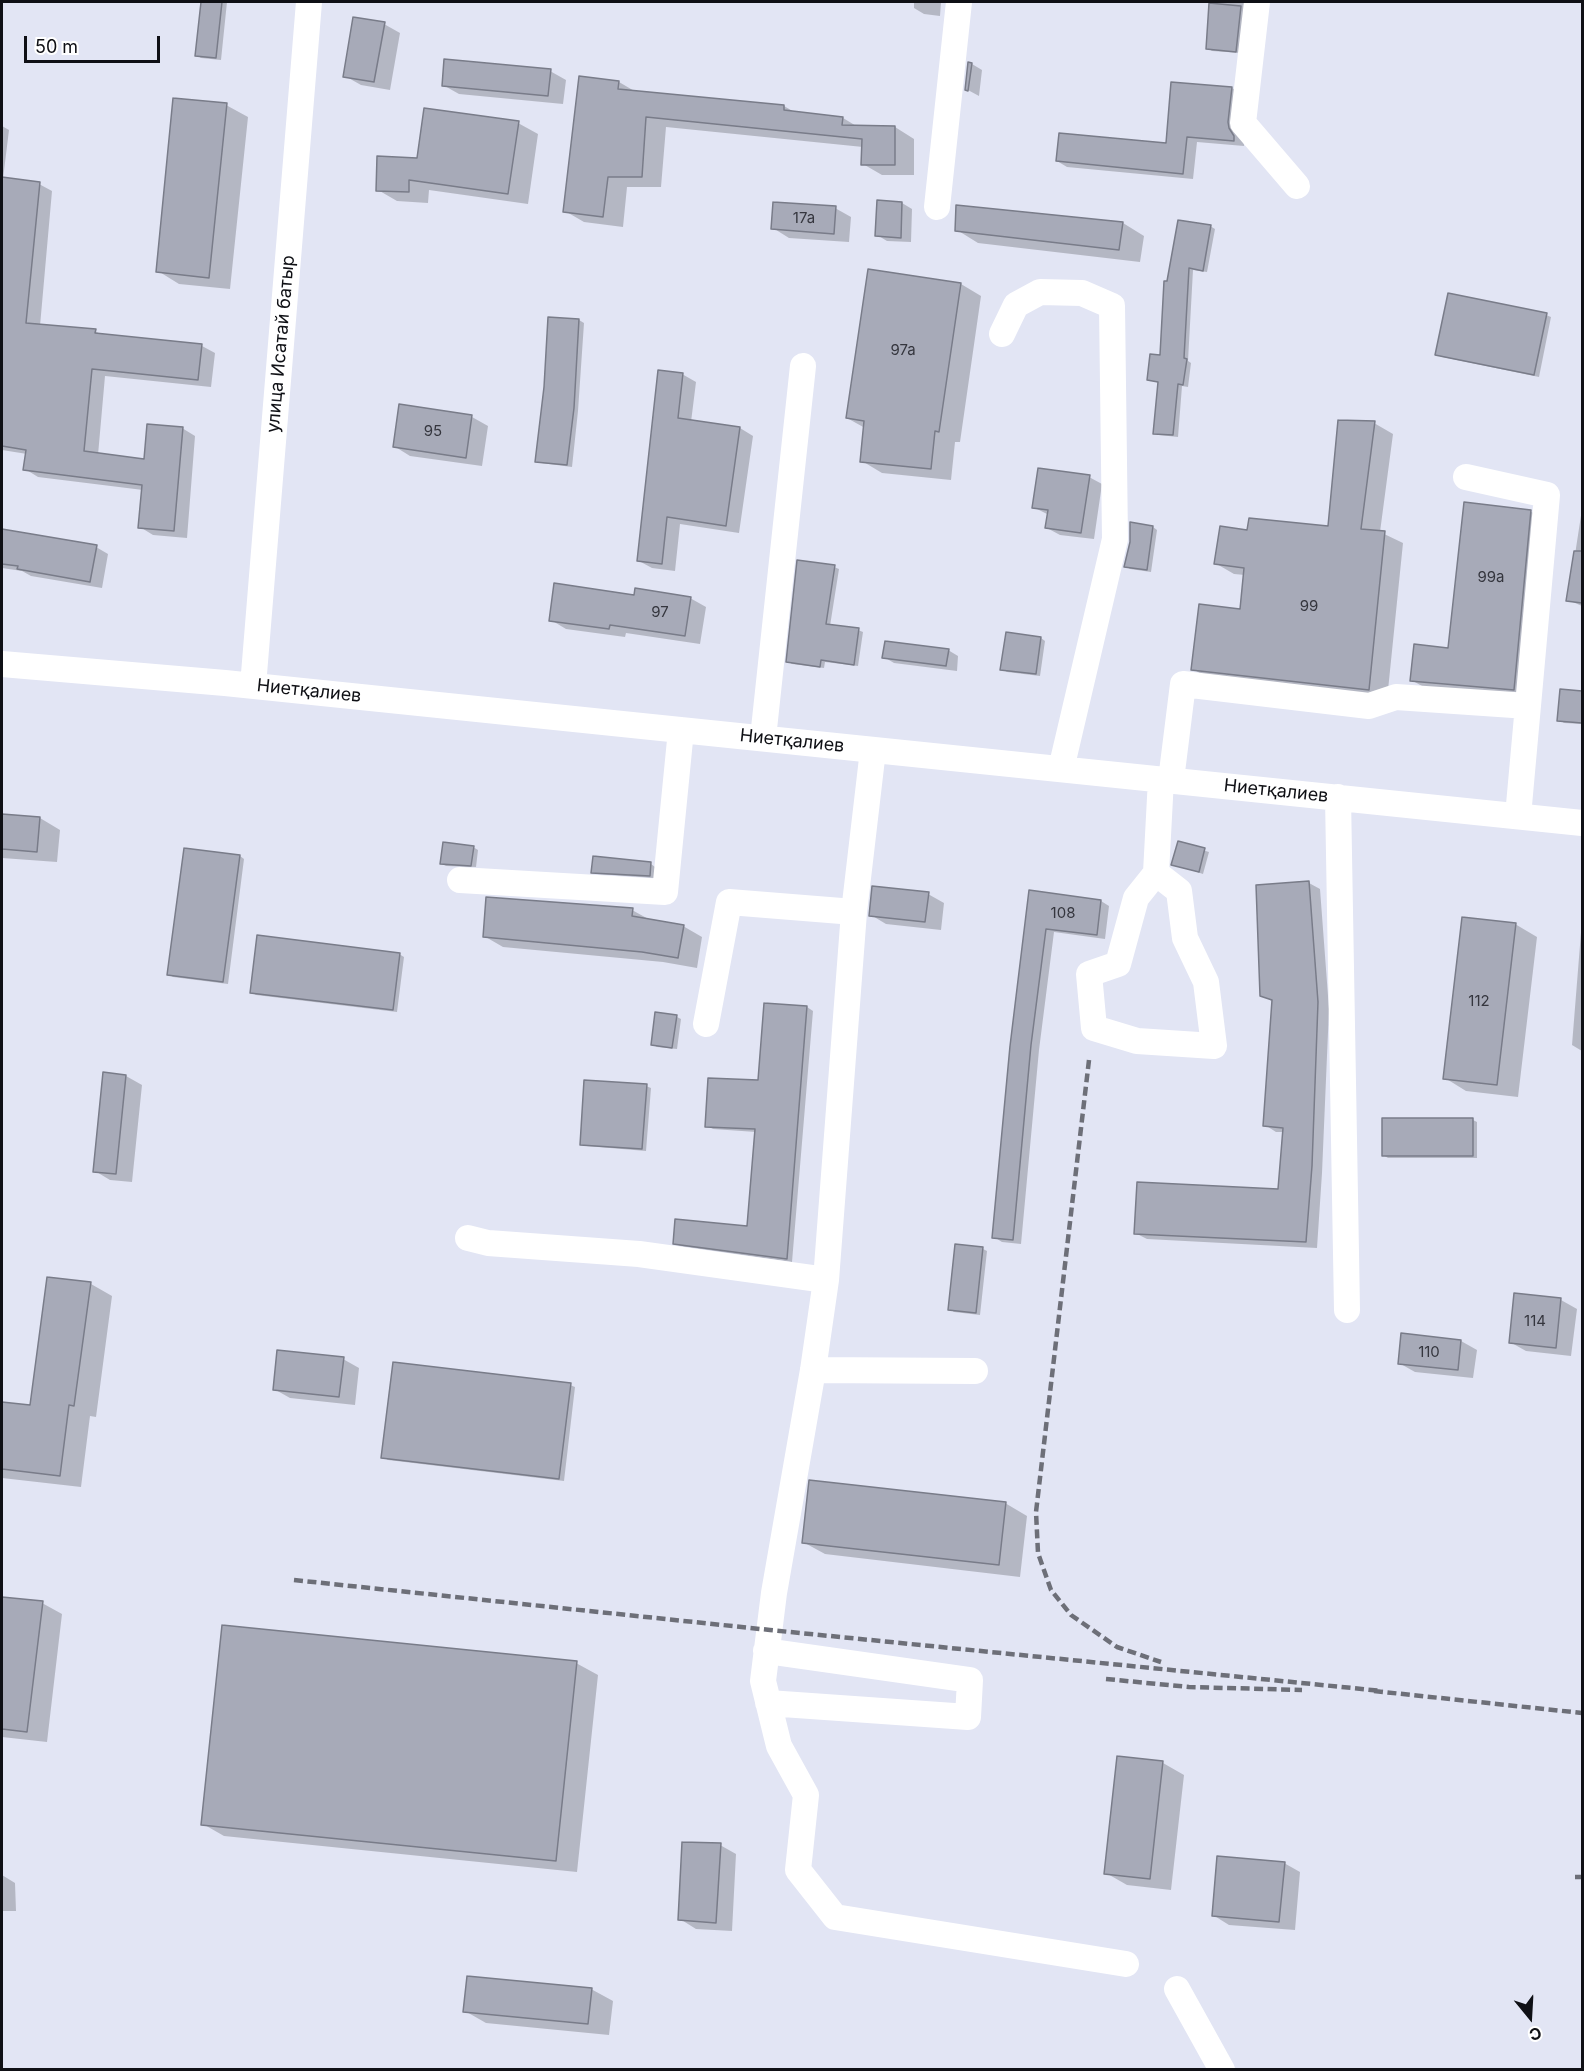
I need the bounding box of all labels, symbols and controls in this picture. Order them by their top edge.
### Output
scale bar [27,24,164,62]
text: 50 m [35,36,78,57]
house number: 17а [793,209,815,227]
street label: улица Исатай батыр [262,254,300,434]
house number: 97а [890,341,916,359]
house number: 95 [424,422,442,440]
house number: 99а [1477,568,1505,586]
house number: 99 [1300,597,1318,615]
house number: 97 [651,603,669,621]
street label: Ниетқалиев [256,675,362,707]
street label: Ниетқалиев [739,725,845,757]
street label: Ниетқалиев [1223,775,1329,807]
house number: 108 [1051,904,1075,922]
house number: 112 [1468,992,1490,1010]
house number: 114 [1524,1312,1546,1330]
house number: 110 [1418,1343,1440,1361]
north arrow [1500,1987,1560,2047]
text: С [1527,2023,1544,2045]

